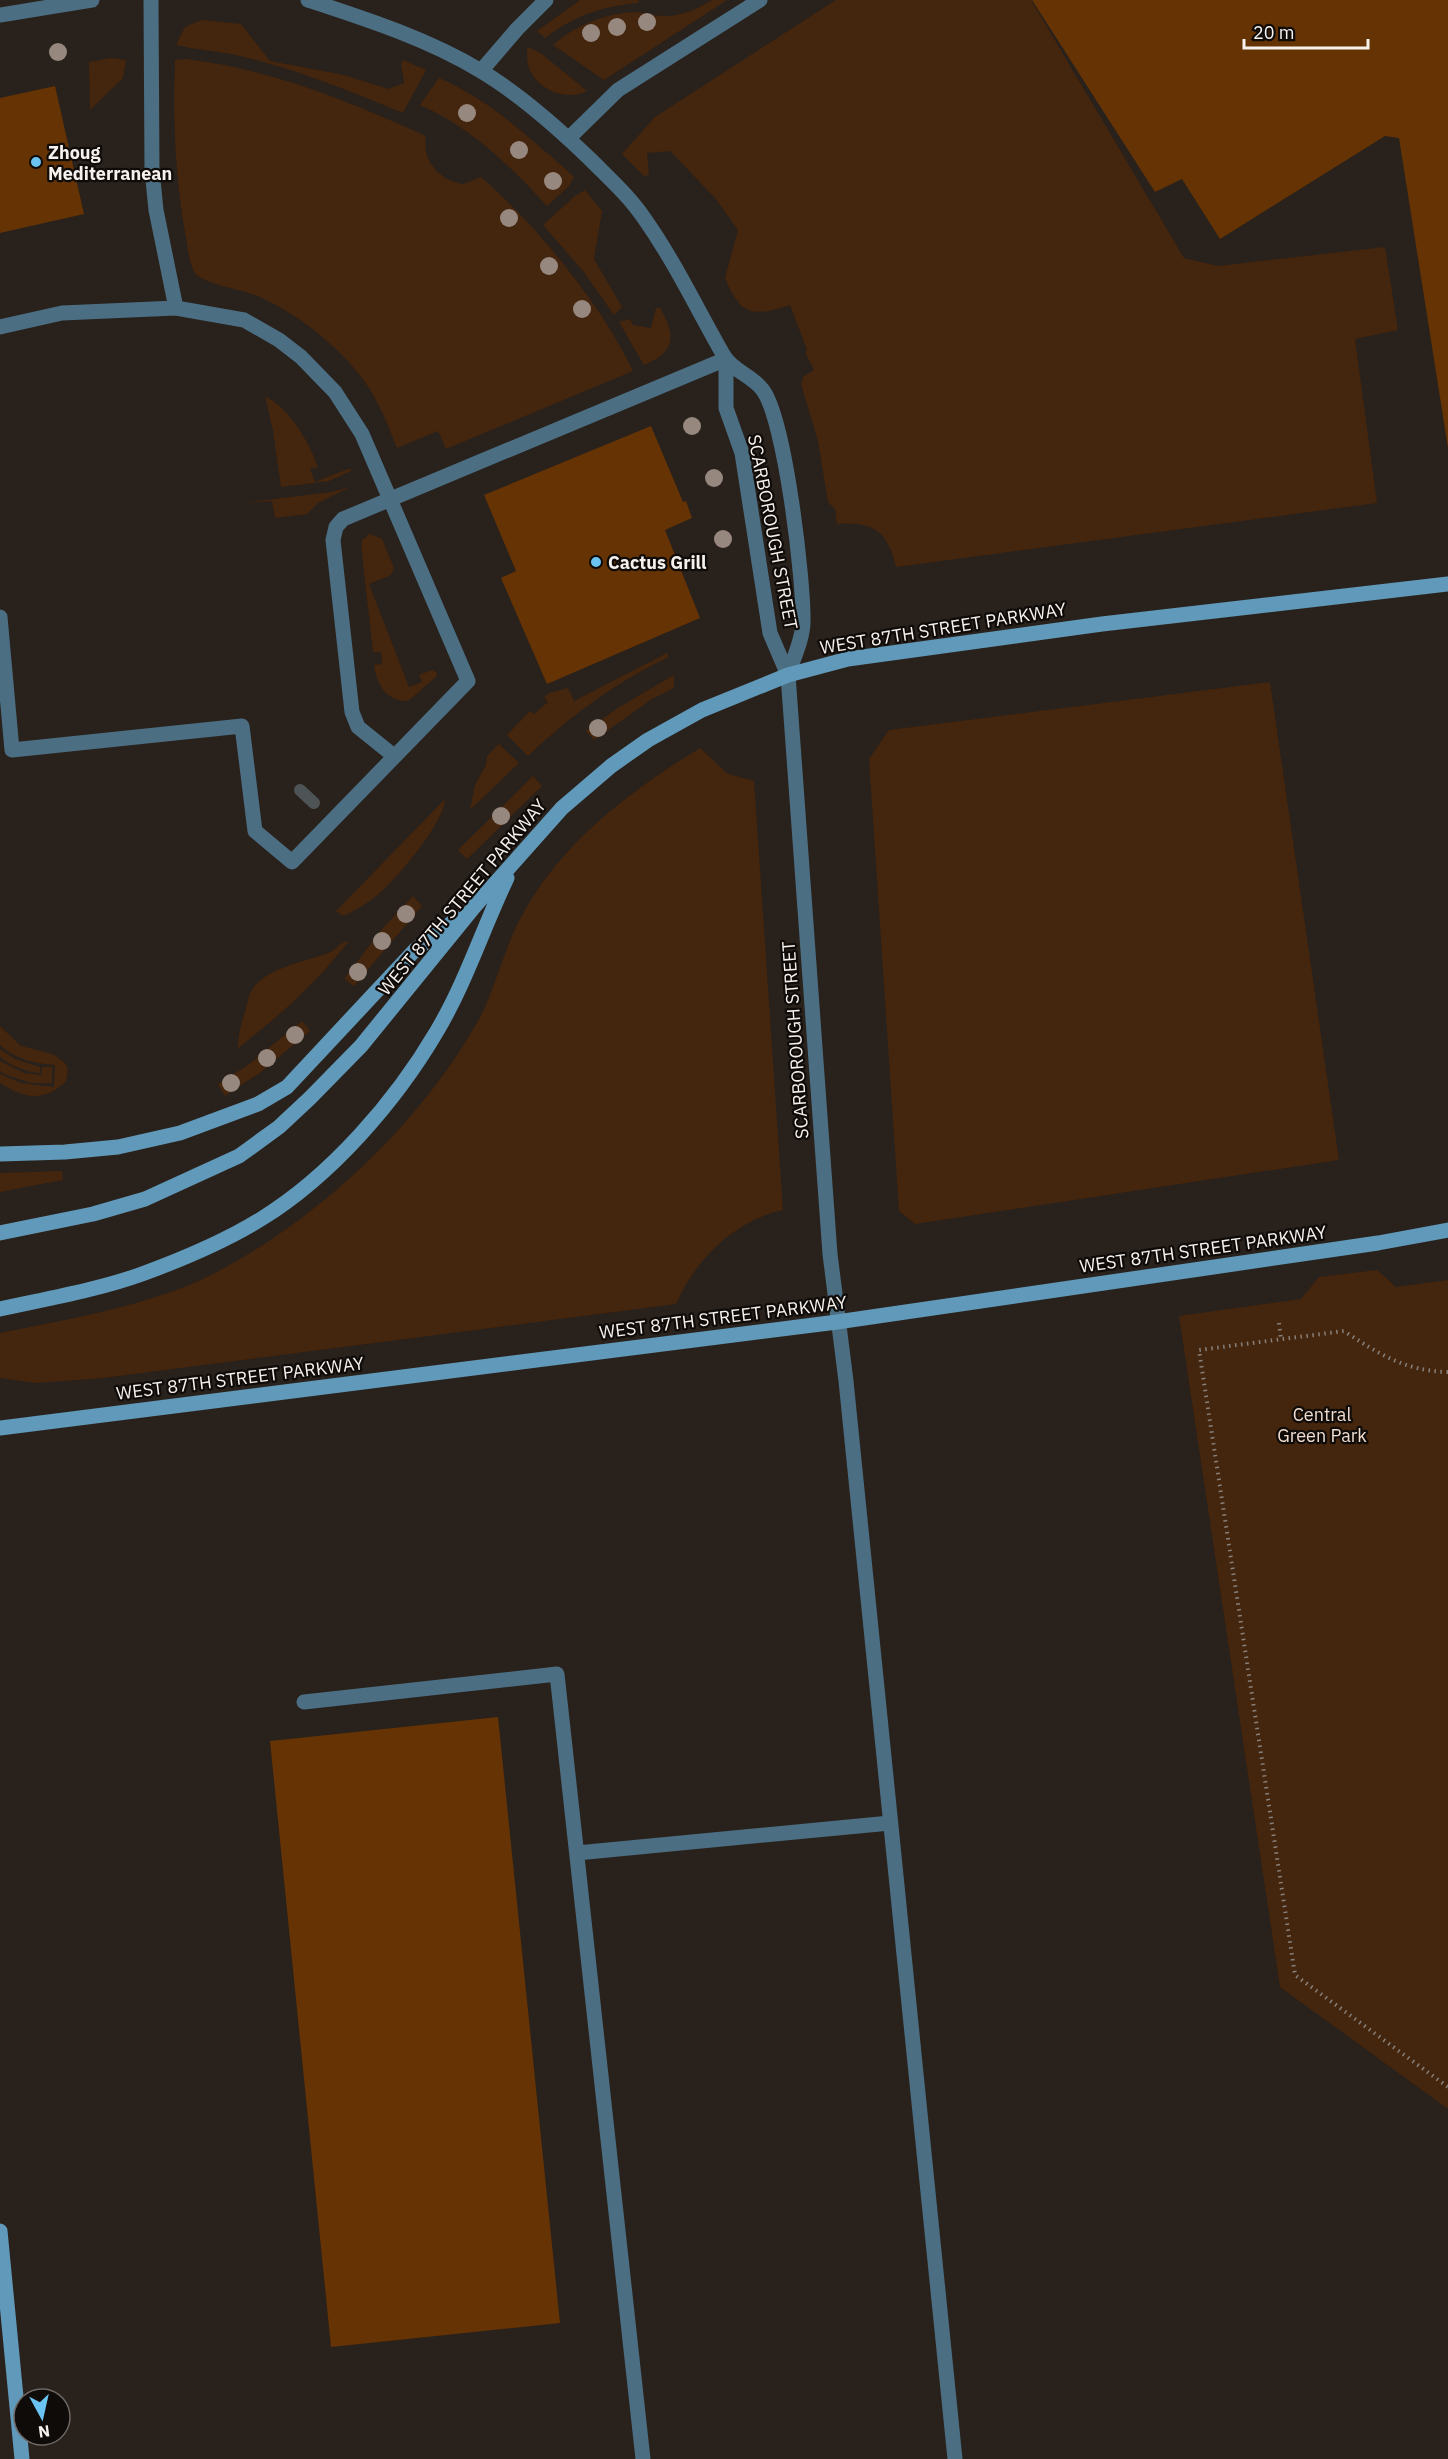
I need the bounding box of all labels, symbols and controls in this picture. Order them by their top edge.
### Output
scale bar [1244,12,1368,50]
text: 20 m [1253,21,1295,44]
place label: Zhoug Mediterranean [48,141,172,185]
marker: Zhoug Mediterranean [29,155,43,169]
street label: SCARBOROUGH STREET [743,432,803,632]
place label: Cactus Grill [608,551,707,574]
marker: Cactus Grill [589,555,603,569]
street label: WEST 87TH STREET PARKWAY [818,597,1068,659]
street label: WEST 87TH STREET PARKWAY [373,794,551,1000]
street label: SCARBOROUGH STREET [777,940,813,1140]
street label: WEST 87TH STREET PARKWAY [1078,1220,1328,1278]
street label: WEST 87TH STREET PARKWAY [598,1290,848,1344]
street label: WEST 87TH STREET PARKWAY [115,1351,365,1405]
park label: Central Green Park [1277,1403,1367,1447]
north arrow [12,2387,72,2447]
text: N [37,2421,51,2443]

